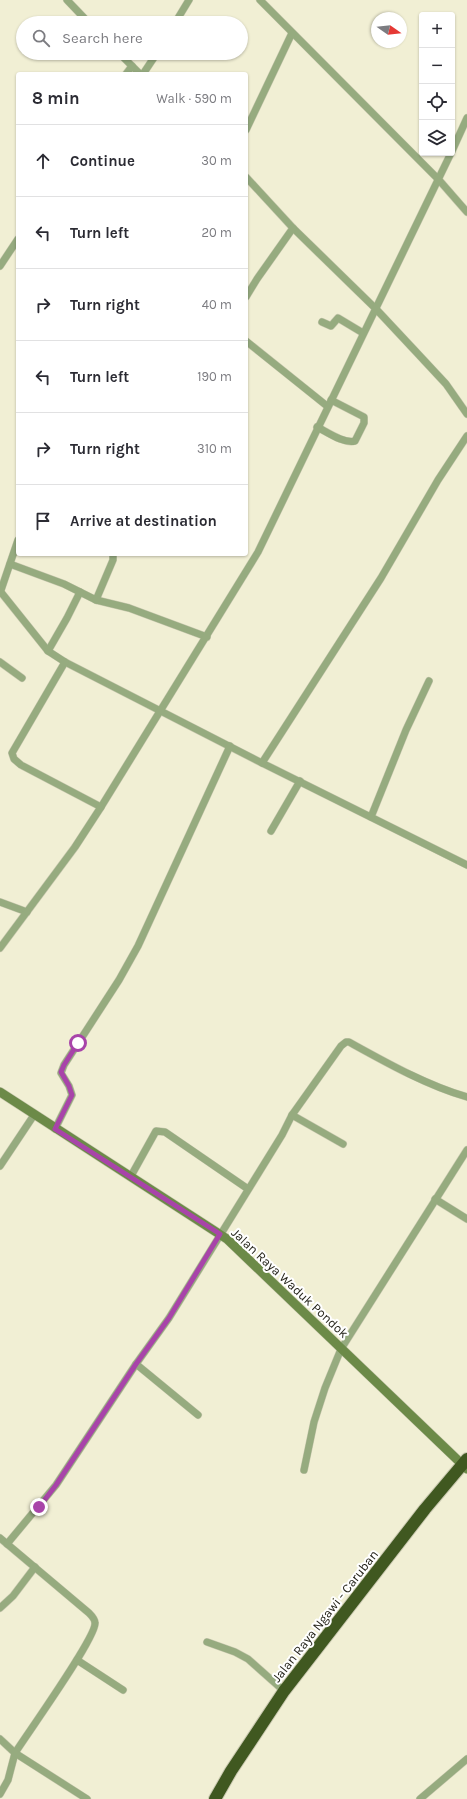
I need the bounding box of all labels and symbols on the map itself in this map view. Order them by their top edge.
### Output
north arrow [371,12,407,48]
route start [69,1034,87,1052]
street label: Jalan Raya Waduk Pondok [229,1225,351,1341]
route end [30,1498,48,1516]
street label: Jalan Raya Ngawi - Caruban [269,1547,381,1685]

